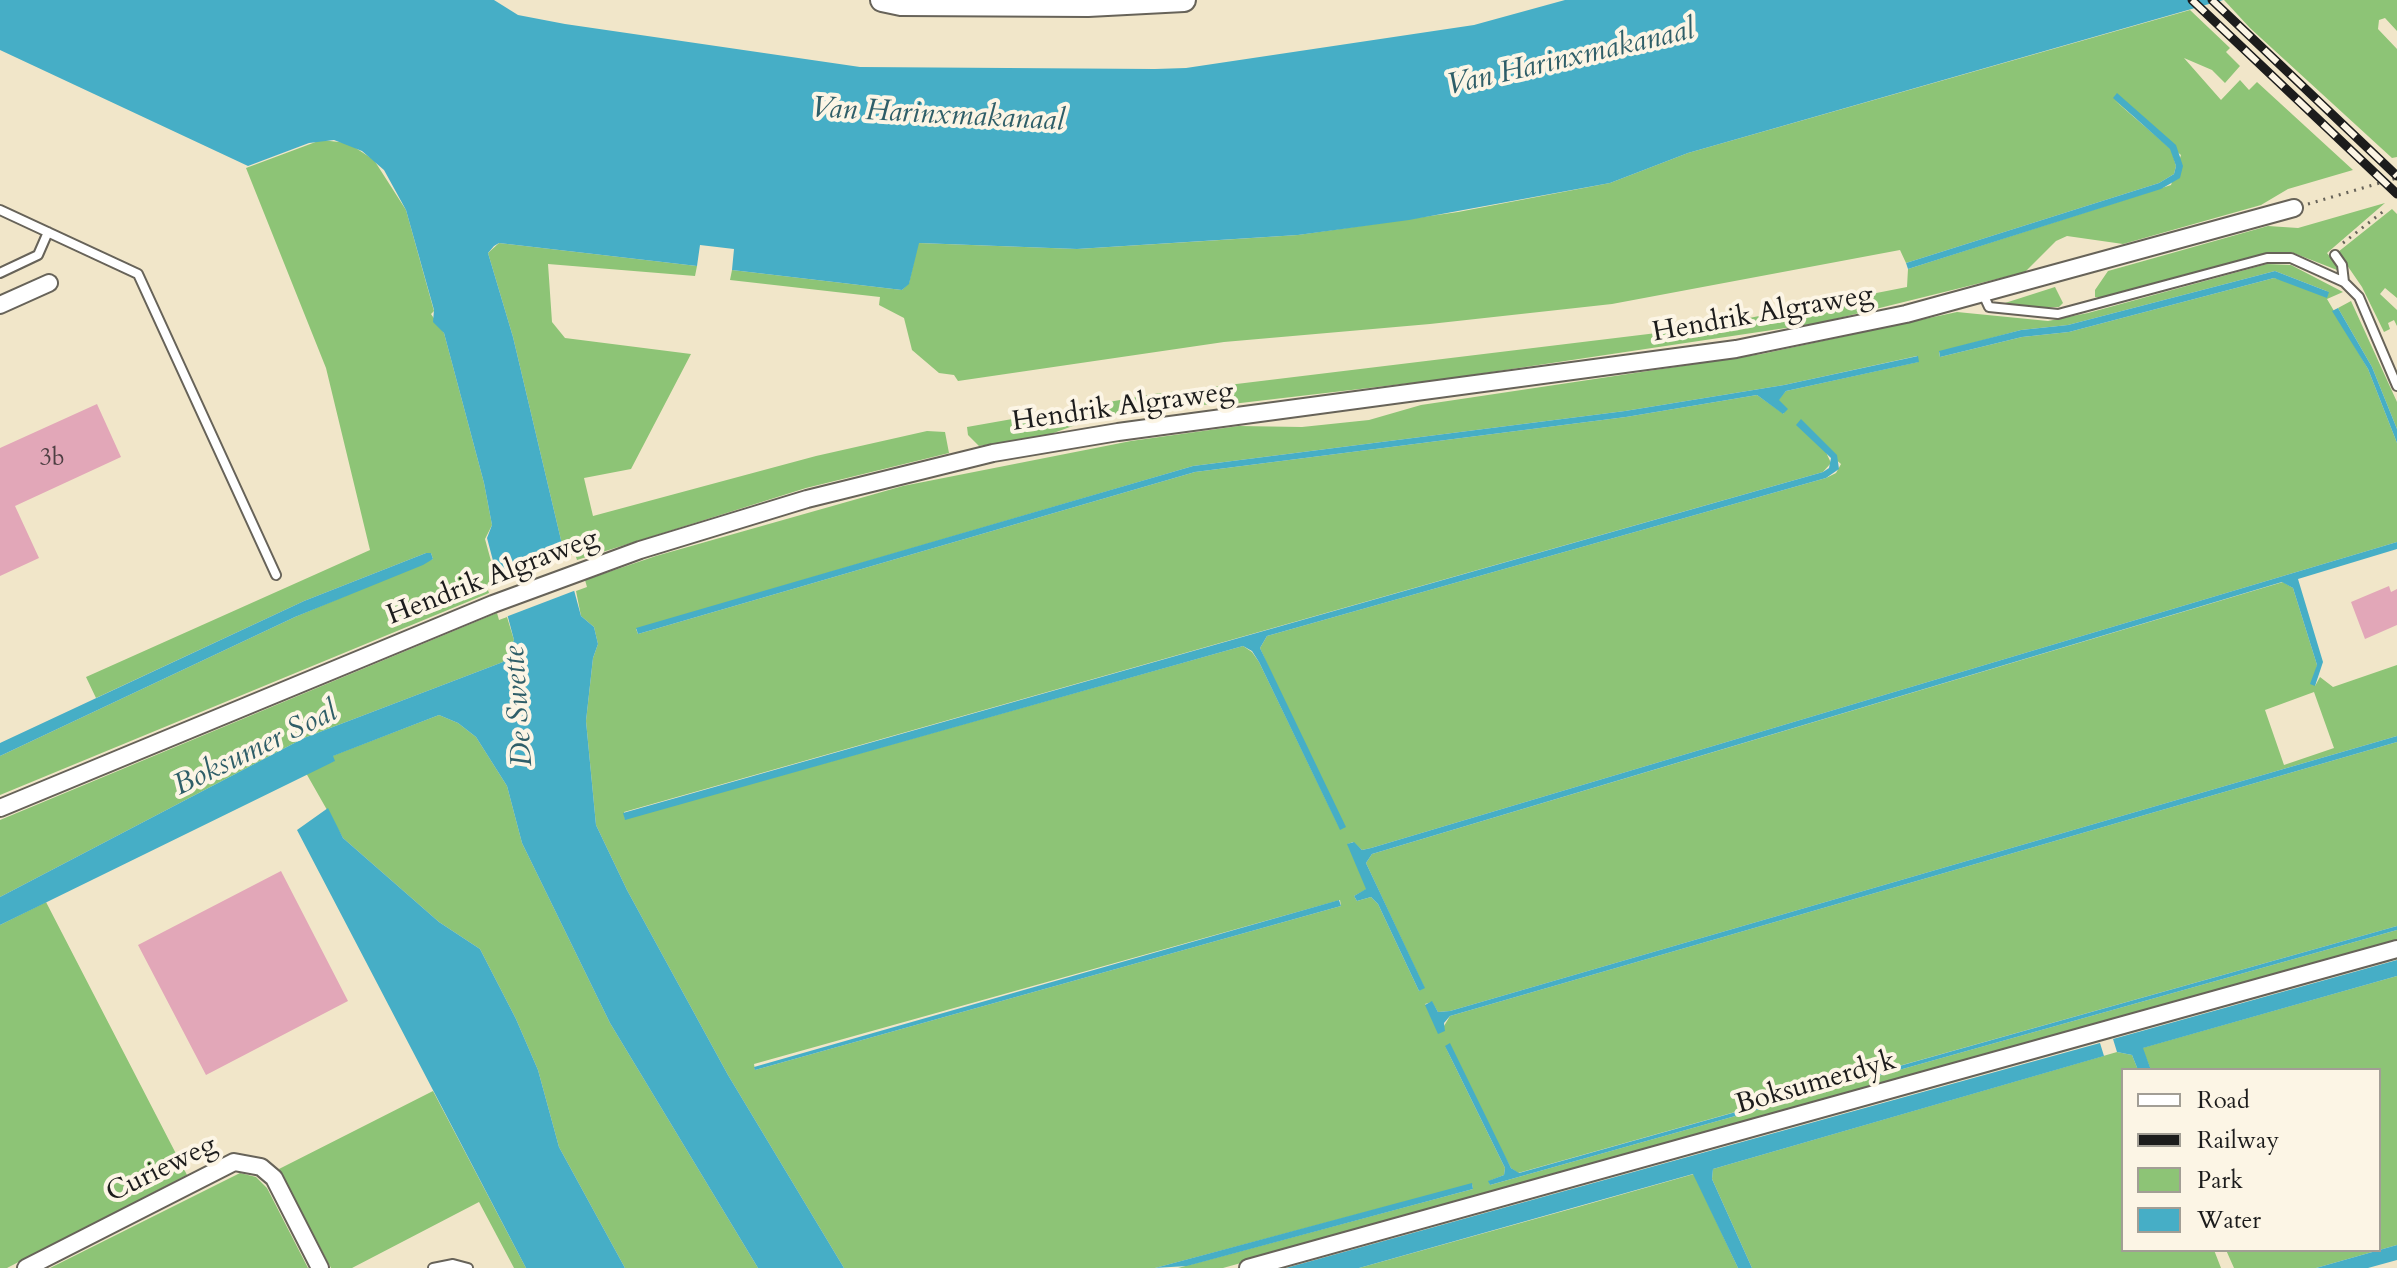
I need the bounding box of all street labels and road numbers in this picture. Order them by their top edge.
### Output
street label: Hendrik Algraweg [1650,279,1876,351]
street label: Hendrik Algraweg [1010,376,1236,440]
street label: Hendrik Algraweg [383,522,603,634]
street label: Boksumerdyk [1732,1045,1900,1123]
street label: Curieweg [101,1129,223,1211]

